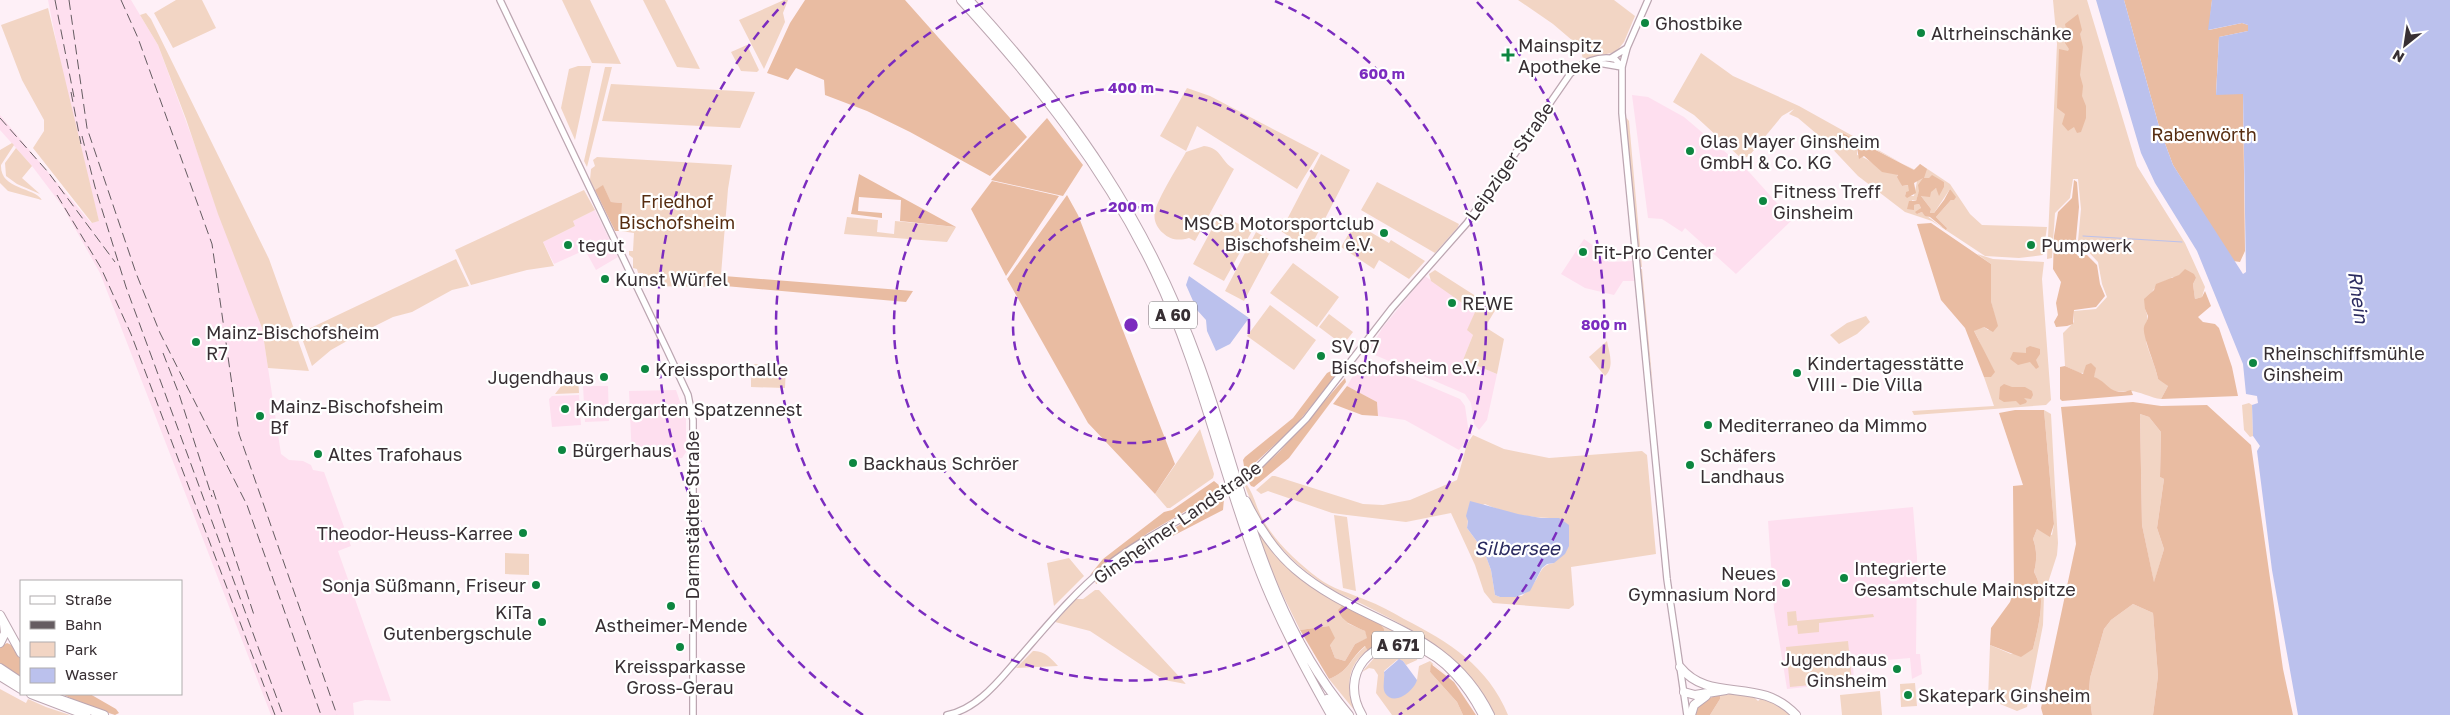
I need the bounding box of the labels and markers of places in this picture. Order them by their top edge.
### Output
place label: Ghostbike [1655,12,1742,34]
marker: Ghostbike [1639,17,1651,29]
place label: Altrheinschänke [1931,22,2072,44]
marker: Altrheinschänke [1915,27,1927,39]
place label: Mainspitz Apotheke [1518,34,1602,77]
marker: Mainspitz Apotheke [1502,49,1514,61]
place label: Glas Mayer Ginsheim GmbH & Co. KG [1700,130,1880,173]
marker: Glas Mayer Ginsheim GmbH & Co. KG [1684,145,1696,157]
place label: Fitness Treff Ginsheim [1773,180,1881,223]
marker: Fitness Treff Ginsheim [1757,195,1769,207]
place label: MSCB Motorsportclub Bischofsheim e.V. [1183,212,1374,255]
marker: MSCB Motorsportclub Bischofsheim e.V. [1378,227,1390,239]
place label: tegut [578,234,625,256]
place label: Pumpwerk [2041,234,2133,256]
marker: tegut [562,239,574,251]
marker: Pumpwerk [2025,239,2037,251]
place label: Fit-Pro Center [1593,241,1714,263]
marker: Fit-Pro Center [1577,246,1589,258]
place label: Kunst Würfel [615,268,728,290]
marker: Kunst Würfel [599,273,611,285]
place label: REWE [1462,292,1513,314]
marker: REWE [1446,297,1458,309]
centre of rings [1122,316,1140,334]
place label: Mainz-Bischofsheim R7 [206,321,380,364]
place label: SV 07 Bischofsheim e.V. [1331,335,1481,378]
marker: Mainz-Bischofsheim R7 [190,336,202,348]
place label: Rheinschiffsmühle Ginsheim [2263,342,2425,385]
marker: SV 07 Bischofsheim e.V. [1315,350,1327,362]
place label: Kindertagesstätte VIII - Die Villa [1807,352,1964,395]
marker: Rheinschiffsmühle Ginsheim [2247,357,2259,369]
place label: Kreissporthalle [655,358,788,380]
marker: Kreissporthalle [639,363,651,375]
place label: Jugendhaus [488,366,594,388]
marker: Kindertagesstätte VIII - Die Villa [1791,367,1803,379]
marker: Jugendhaus [598,371,610,383]
place label: Mainz-Bischofsheim Bf [270,395,444,438]
place label: Kindergarten Spatzennest [575,398,803,420]
marker: Kindergarten Spatzennest [559,403,571,415]
marker: Mainz-Bischofsheim Bf [254,410,266,422]
place label: Mediterraneo da Mimmo [1718,414,1927,436]
marker: Mediterraneo da Mimmo [1702,419,1714,431]
place label: Bürgerhaus [572,439,672,461]
place label: Altes Trafohaus [328,443,462,465]
marker: Bürgerhaus [556,444,568,456]
place label: Schäfers Landhaus [1700,444,1784,487]
marker: Altes Trafohaus [312,448,324,460]
place label: Backhaus Schröer [863,452,1019,474]
marker: Backhaus Schröer [847,457,859,469]
marker: Schäfers Landhaus [1684,459,1696,471]
place label: Theodor-Heuss-Karree [317,522,513,544]
marker: Theodor-Heuss-Karree [517,527,529,539]
place label: Integrierte Gesamtschule Mainspitze [1854,557,2076,600]
place label: Neues Gymnasium Nord [1628,562,1776,605]
marker: Integrierte Gesamtschule Mainspitze [1838,572,1850,584]
place label: Sonja Süßmann, Friseur [322,574,526,596]
marker: Neues Gymnasium Nord [1780,577,1792,589]
marker: Sonja Süßmann, Friseur [530,579,542,591]
marker: Astheimer-Mende [665,600,677,612]
place label: KiTa Gutenbergschule [383,601,532,644]
place label: Astheimer-Mende [595,614,747,636]
marker: KiTa Gutenbergschule [536,616,548,628]
marker: Kreissparkasse Gross-Gerau [674,641,686,653]
place label: Jugendhaus Ginsheim [1781,648,1887,691]
place label: Kreissparkasse Gross-Gerau [614,655,746,698]
marker: Jugendhaus Ginsheim [1891,663,1903,675]
place label: Skatepark Ginsheim [1918,684,2090,706]
marker: Skatepark Ginsheim [1902,689,1914,701]

